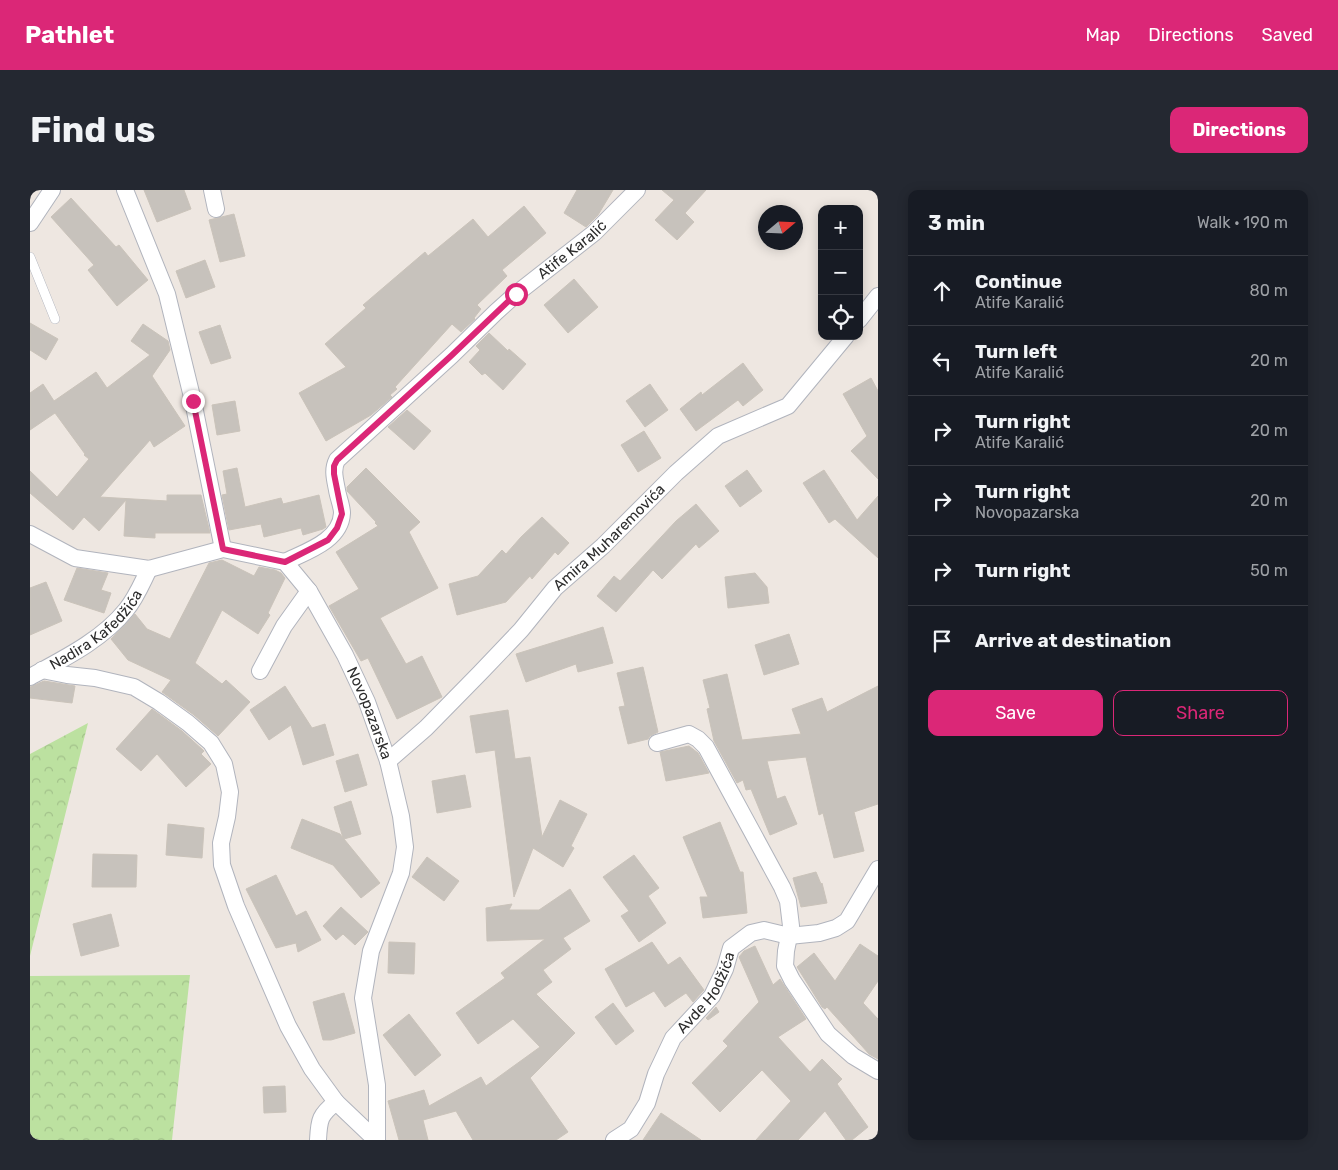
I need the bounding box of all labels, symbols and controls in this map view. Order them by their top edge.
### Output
text: Pathlet [25,21,114,49]
text: Map [1085,24,1120,46]
text: Directions [1148,24,1234,46]
text: Saved [1262,24,1313,46]
button: Directions [1170,107,1308,153]
text: Find us [30,109,155,151]
north arrow [758,205,803,250]
map controls [818,205,863,340]
button: + [818,205,863,250]
text: 3 min [928,210,985,235]
text: Walk · 190 m [1197,213,1288,232]
street label: Atife Karalić [534,217,610,283]
button: − [818,250,863,295]
text: Continue [975,270,1062,293]
icon: ahead [928,277,956,305]
text: 80 m [1250,281,1288,300]
route start [505,283,528,306]
text: Atife Karalić [975,293,1064,312]
button: locate [818,295,863,340]
text: Turn left [975,340,1057,363]
icon: left [928,347,956,375]
text: 20 m [1250,351,1288,370]
text: Atife Karalić [975,363,1064,382]
route end [182,390,205,413]
text: Turn right [975,410,1070,433]
icon: right [928,417,956,445]
text: 20 m [1250,421,1288,440]
text: Atife Karalić [975,433,1064,452]
street label: Amira Muharemovića [550,480,669,594]
text: Turn right [975,480,1070,503]
icon: right [928,487,956,515]
text: 20 m [1250,491,1288,510]
text: Novopazarska [975,503,1079,522]
icon: right [928,557,956,585]
text: Turn right [975,559,1070,582]
text: 50 m [1250,561,1288,580]
street label: Nadira Kafedžića [46,587,146,674]
icon: arrive [928,627,956,655]
text: Arrive at destination [975,629,1171,652]
street label: Novopazarska [343,664,396,762]
button: Save [928,690,1103,736]
button: Share [1113,690,1288,736]
street label: Avde Hodžića [673,950,738,1037]

